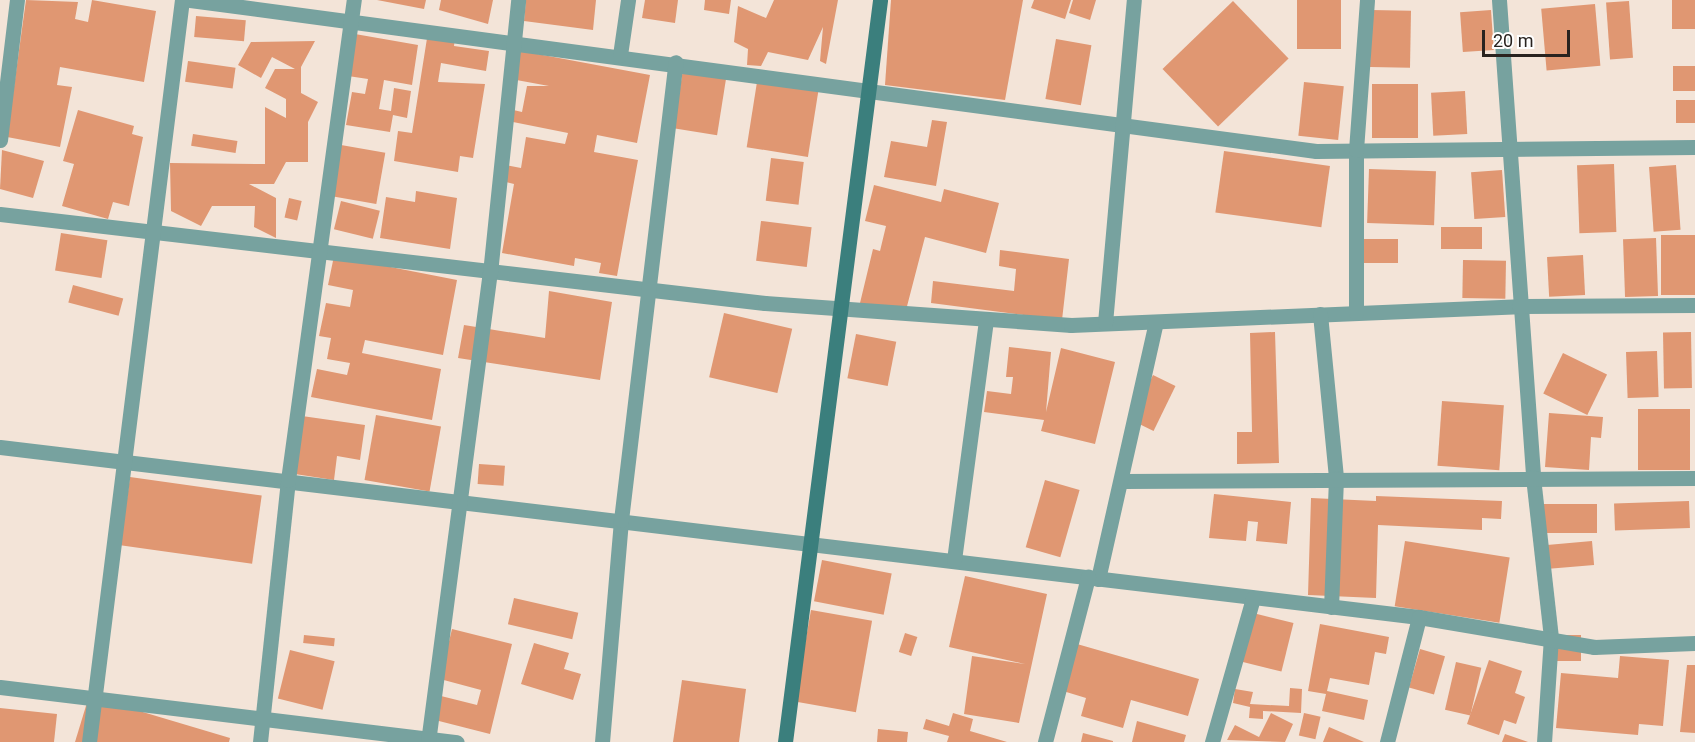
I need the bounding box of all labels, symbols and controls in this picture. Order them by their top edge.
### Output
scale bar [1485,18,1574,56]
text: 20 m [1493,30,1533,51]

